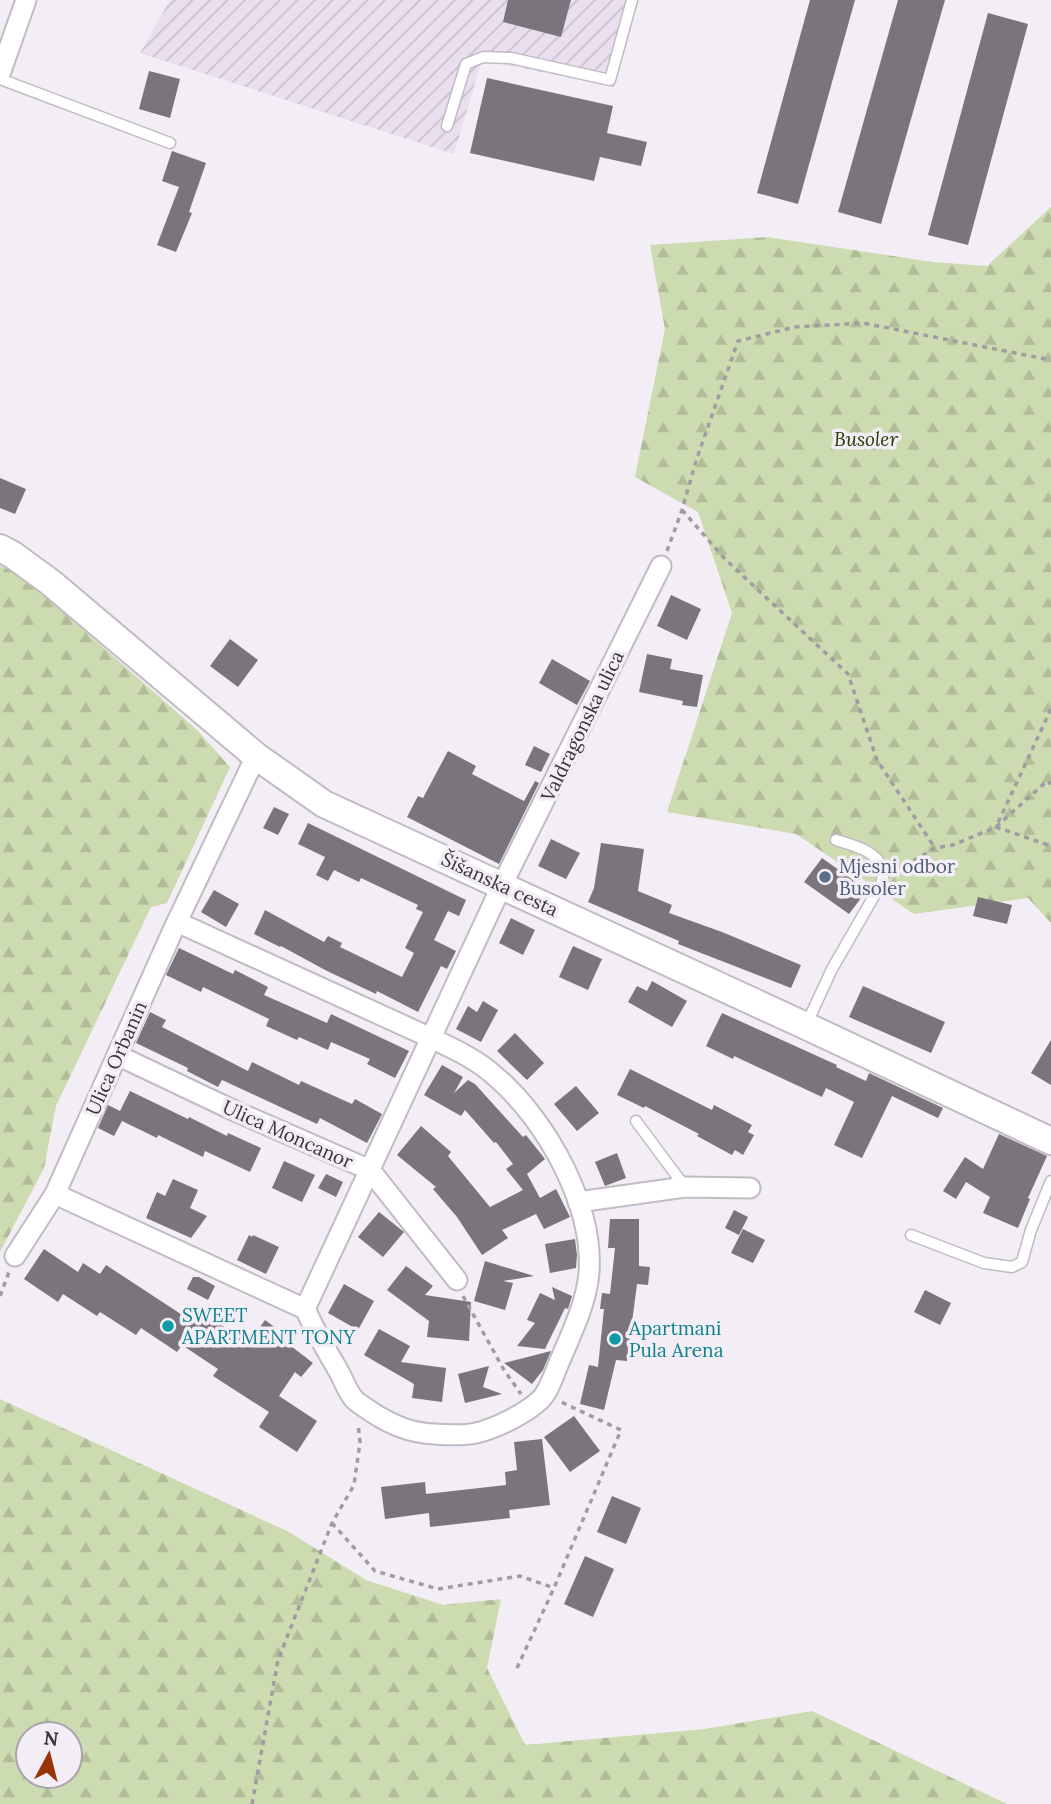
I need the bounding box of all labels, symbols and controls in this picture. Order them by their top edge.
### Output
park label: Busoler [834,427,898,451]
street label: Valdragonska ulica [535,647,629,806]
street label: Šišanska cesta [438,846,562,922]
place label: Mjesni odbor Busoler [839,854,956,900]
marker: Mjesni odbor Busoler [817,869,833,885]
street label: Ulica Orbanin [80,997,152,1119]
street label: Ulica Moncanor [219,1094,358,1174]
place label: SWEET APARTMENT TONY [181,1303,356,1349]
place label: Apartmani Pula Arena [628,1316,724,1362]
marker: SWEET APARTMENT TONY [160,1318,176,1334]
marker: Apartmani Pula Arena [607,1331,623,1347]
north arrow [14,1720,84,1790]
text: N [42,1725,60,1751]

